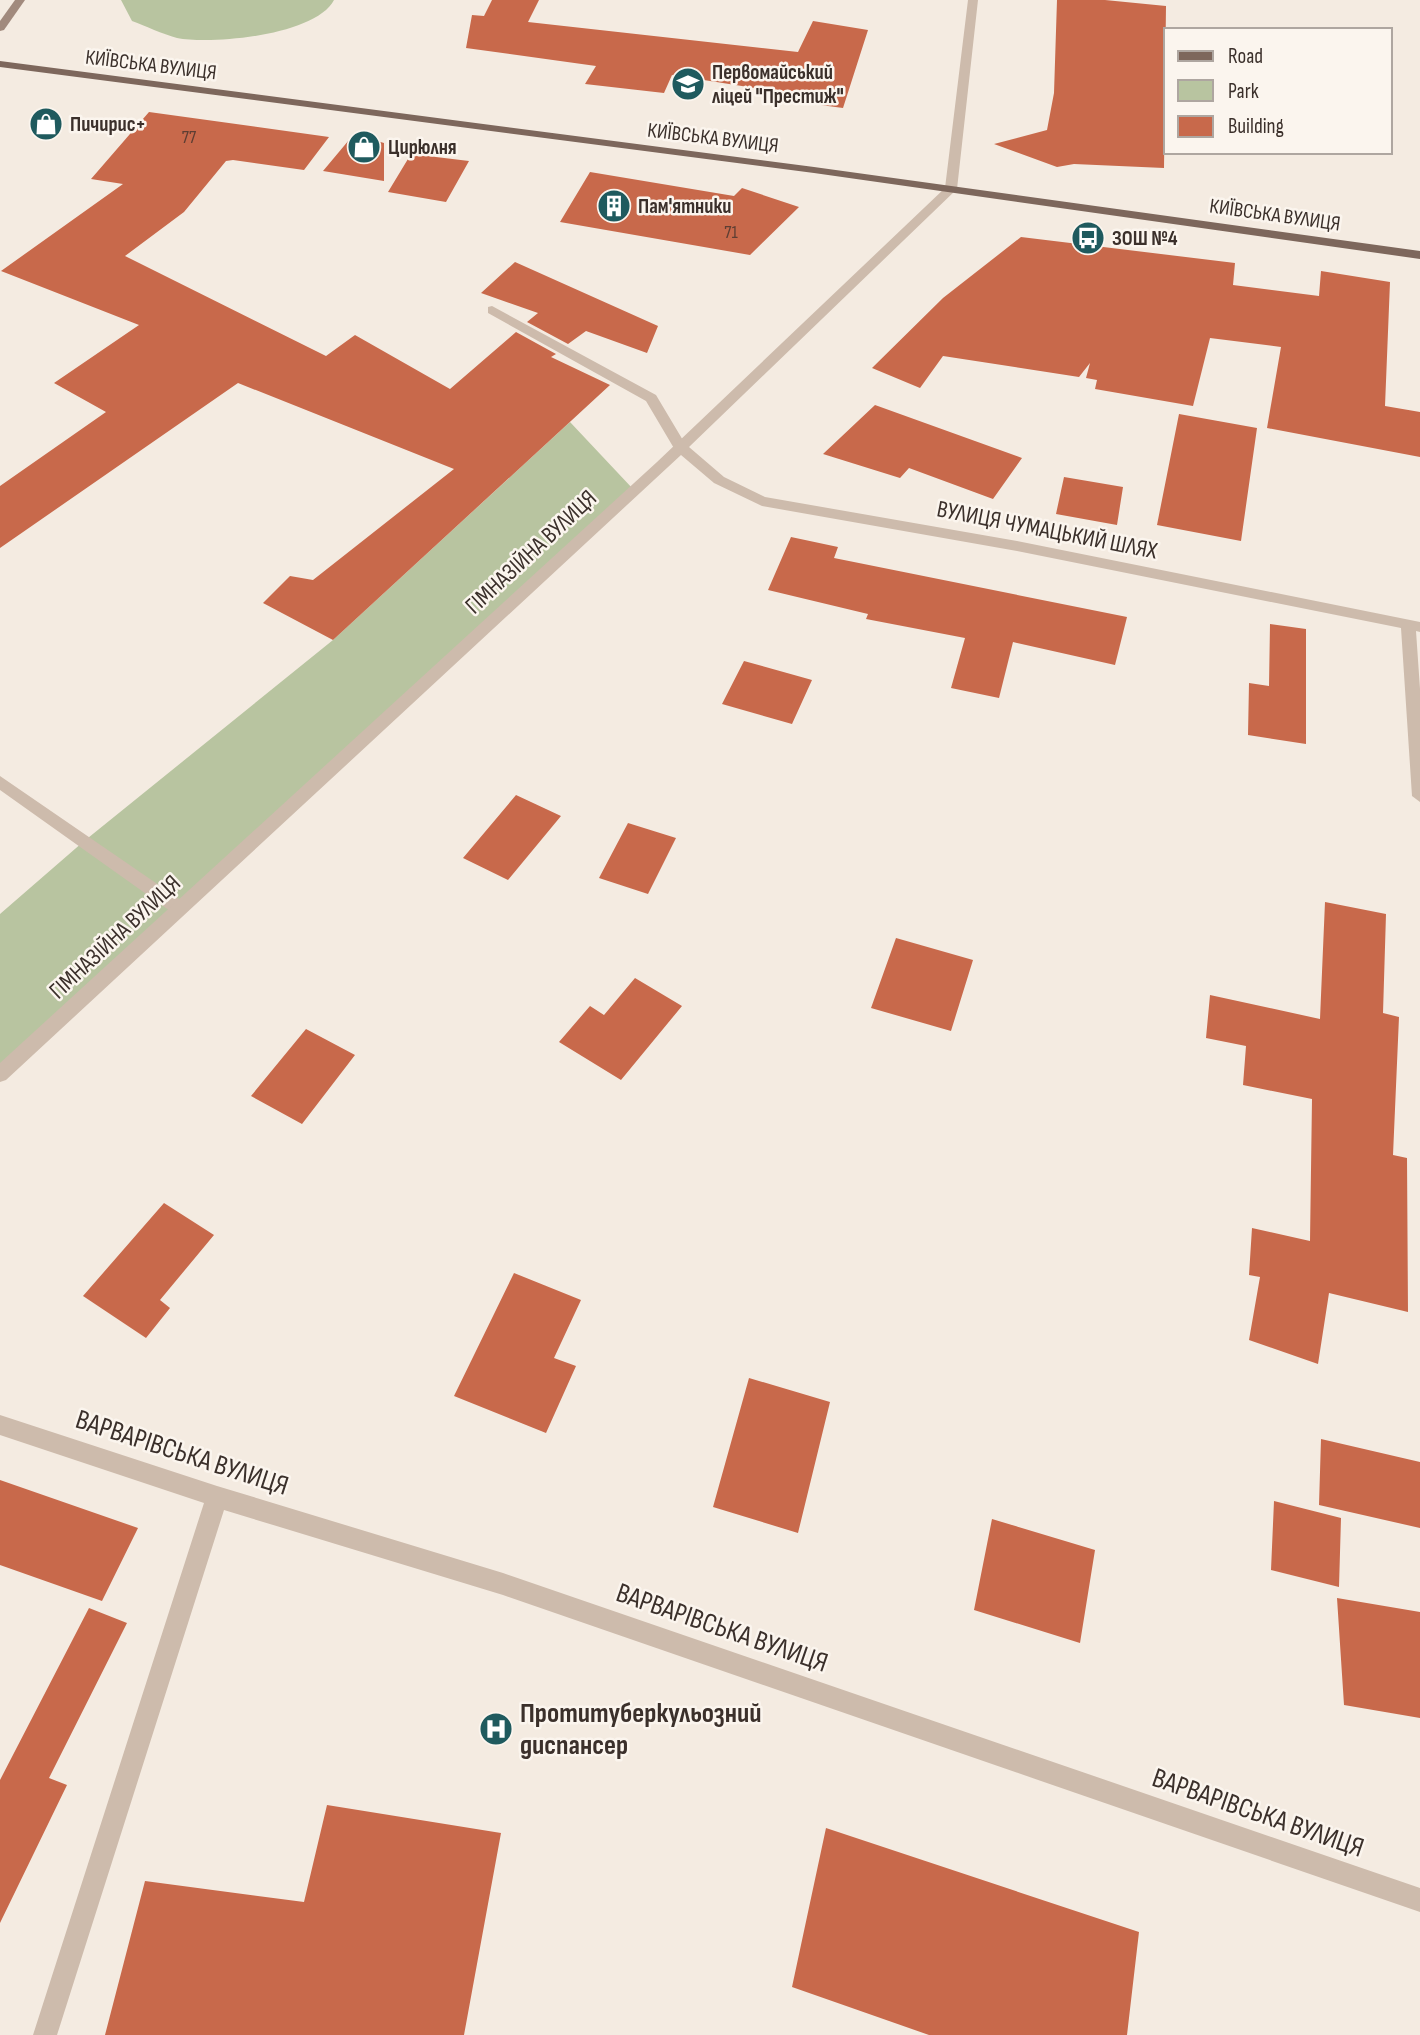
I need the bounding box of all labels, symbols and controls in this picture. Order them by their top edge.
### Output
legend [1164,28,1392,154]
text: Road [1228,44,1263,69]
street label: КИЇВСЬКА ВУЛИЦЯ [84,45,218,85]
place label: Первомайський ліцей "Престиж" [712,60,844,109]
school or university icon: Первомайський ліцей "Престиж" [669,65,707,103]
text: Park [1228,79,1259,104]
shop icon: Пичирис+ [27,105,65,143]
place label: Пичирис+ [70,112,146,137]
text: Building [1228,114,1284,139]
street label: КИЇВСЬКА ВУЛИЦЯ [646,118,780,158]
house number: 77 [182,127,197,148]
shop icon: Цирюлня [345,128,383,166]
place label: Цирюлня [388,135,457,160]
building icon: Пам'ятники [595,187,633,225]
street label: КИЇВСЬКА ВУЛИЦЯ [1208,193,1342,237]
place label: Пам'ятники [638,194,731,219]
bus stop icon: ЗОШ №4 [1069,219,1107,257]
house number: 71 [724,222,738,243]
place label: ЗОШ №4 [1112,226,1178,251]
street label: ГІМНАЗІЙНА ВУЛИЦЯ [459,484,603,620]
street label: ВУЛИЦЯ ЧУМАЦЬКИЙ ШЛЯХ [934,494,1161,566]
street label: ГІМНАЗІЙНА ВУЛИЦЯ [43,869,187,1005]
street label: ВАРВАРІВСЬКА ВУЛИЦЯ [72,1403,292,1503]
street label: ВАРВАРІВСЬКА ВУЛИЦЯ [612,1576,832,1680]
place label: Протитуберкульозний диспансер [520,1697,761,1762]
hospital icon: Протитуберкульозний диспансер [477,1710,515,1748]
street label: ВАРВАРІВСЬКА ВУЛИЦЯ [1148,1761,1368,1865]

